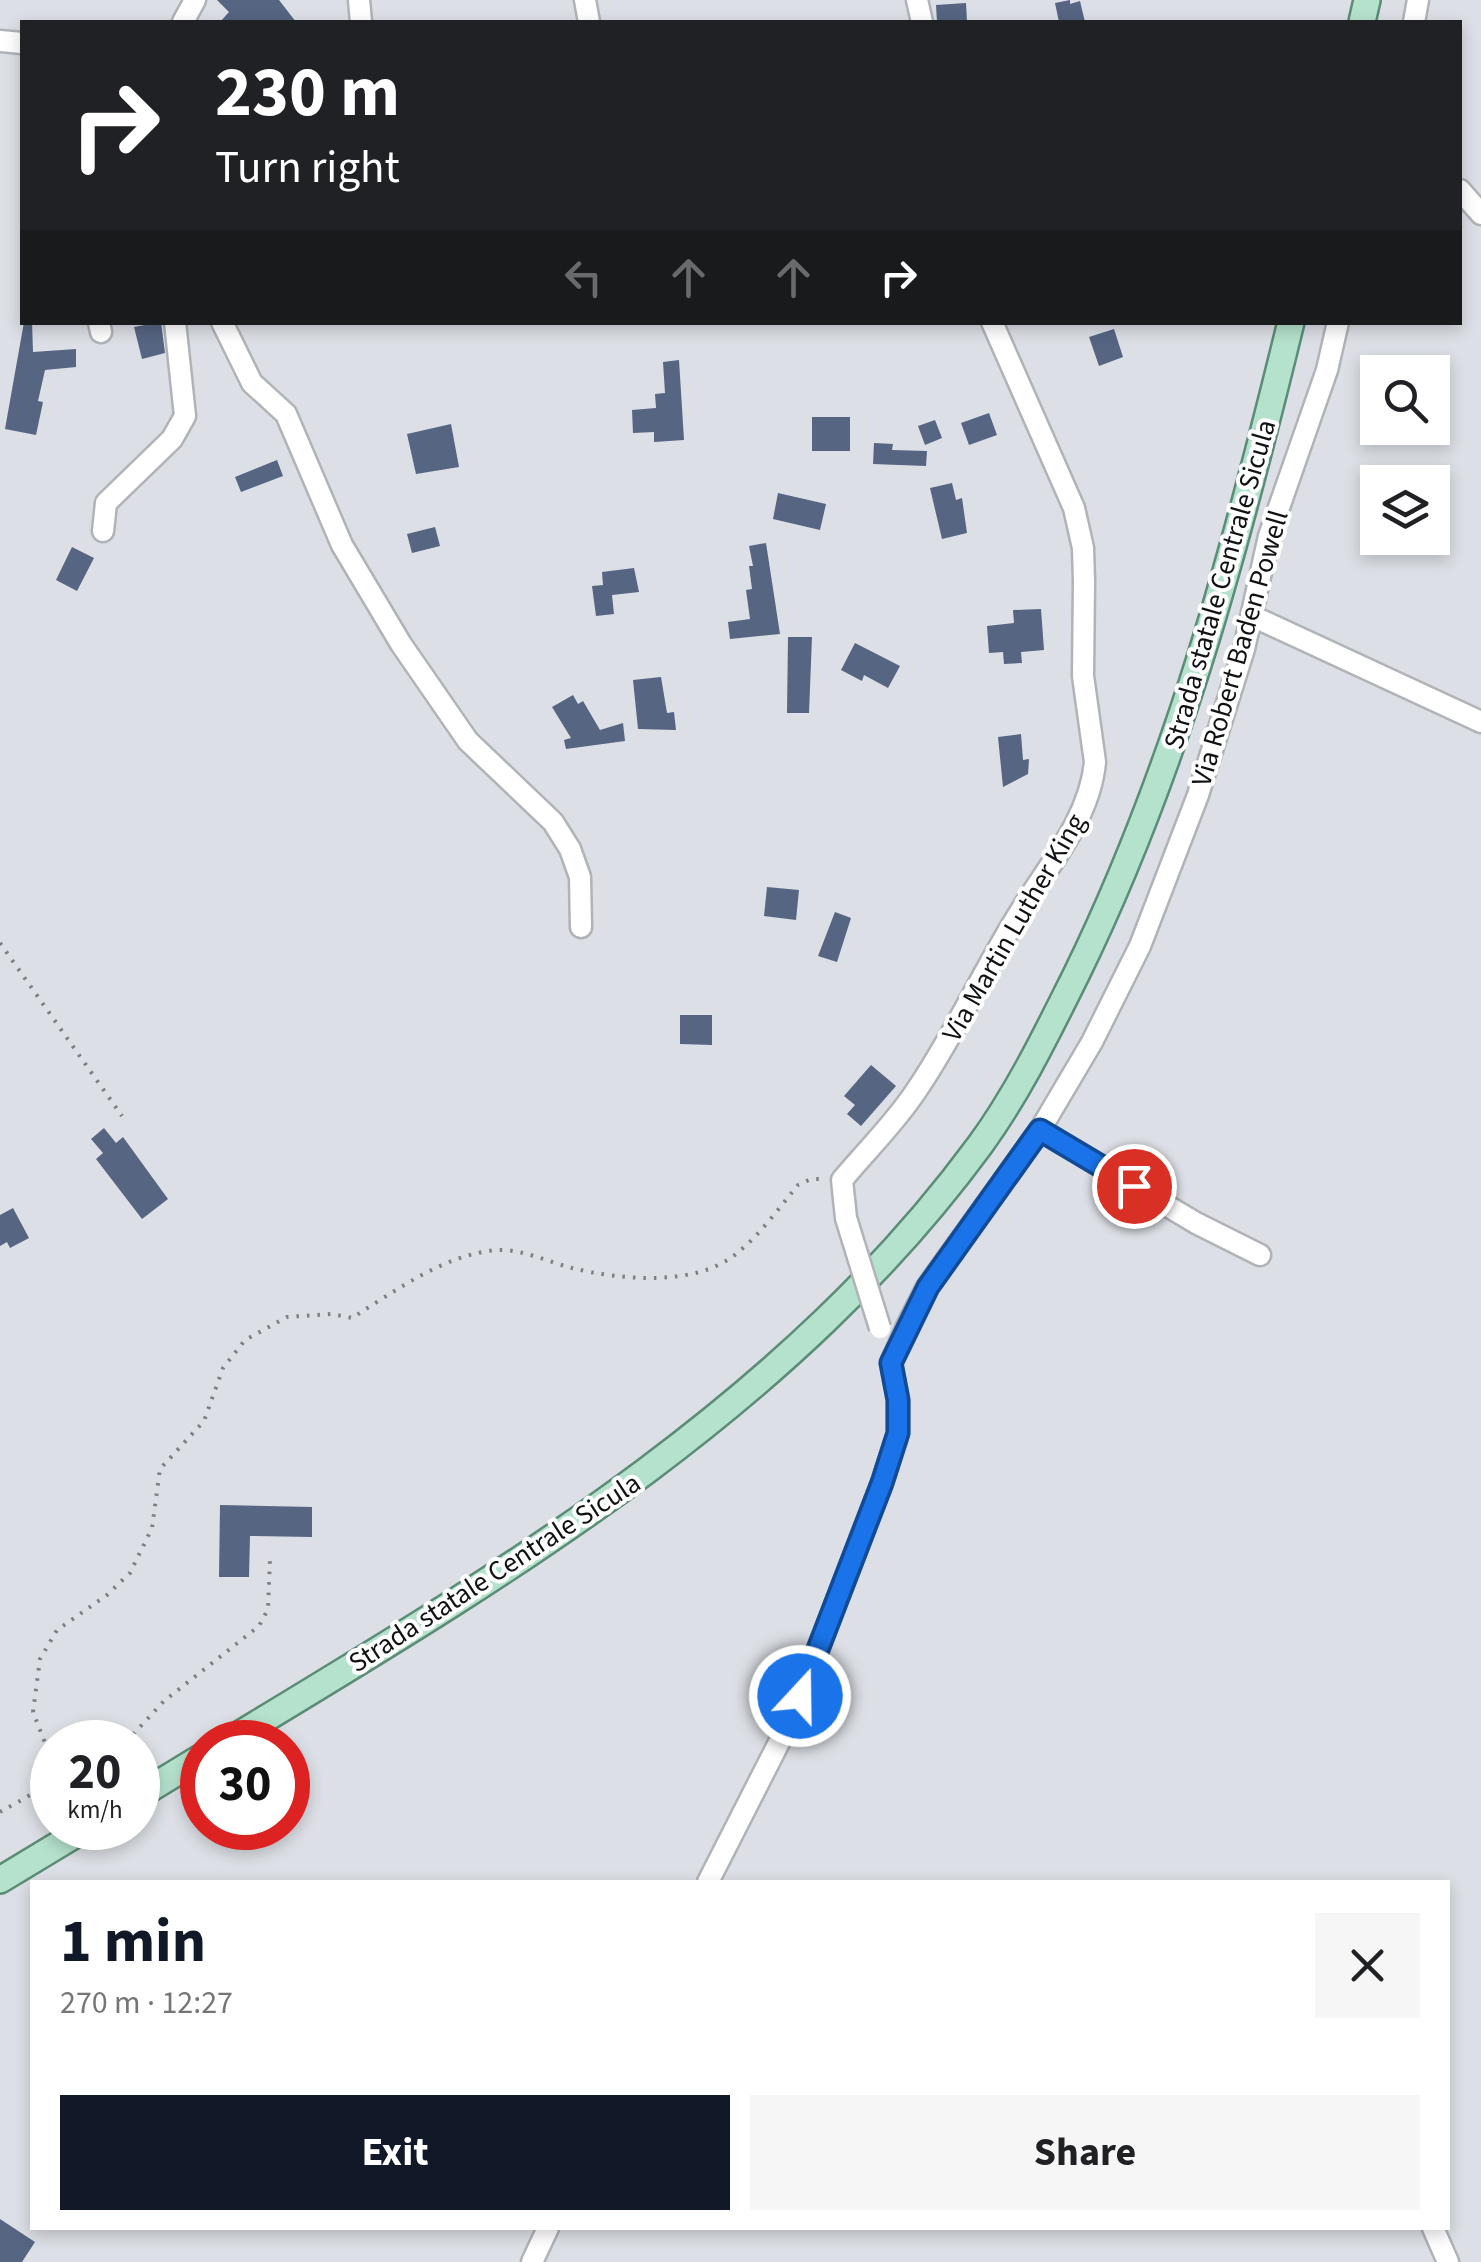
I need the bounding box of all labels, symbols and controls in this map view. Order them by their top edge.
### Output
text: 230 m [215,43,400,143]
icon: right [50,60,180,190]
text: Turn right [215,136,400,200]
icon: left [556,250,611,305]
icon: ahead [661,250,716,305]
icon: ahead [766,250,821,305]
icon: right [871,250,926,305]
map controls [1360,355,1450,555]
button: search [1360,355,1450,445]
street label: Strada statale Centrale Sicula [1154,415,1286,754]
button: layers [1360,465,1450,555]
street label: Via Robert Baden Powell [1181,506,1299,791]
street label: Via Martin Luther King [932,806,1096,1049]
pin [1092,1144,1177,1229]
icon: arrive [1107,1159,1162,1214]
street label: Strada statale Centrale Sicula [341,1463,648,1682]
position arrow [748,1644,852,1748]
speed limit sign: 30 [180,1720,310,1850]
text: 20 [69,1737,121,1808]
text: km/h [67,1792,123,1828]
text: 1 min [60,1900,206,1985]
button: close [1315,1913,1420,2018]
text: 270 m · 12:27 [60,1980,233,2026]
button: Exit [60,2095,730,2210]
button: Share [750,2095,1420,2210]

